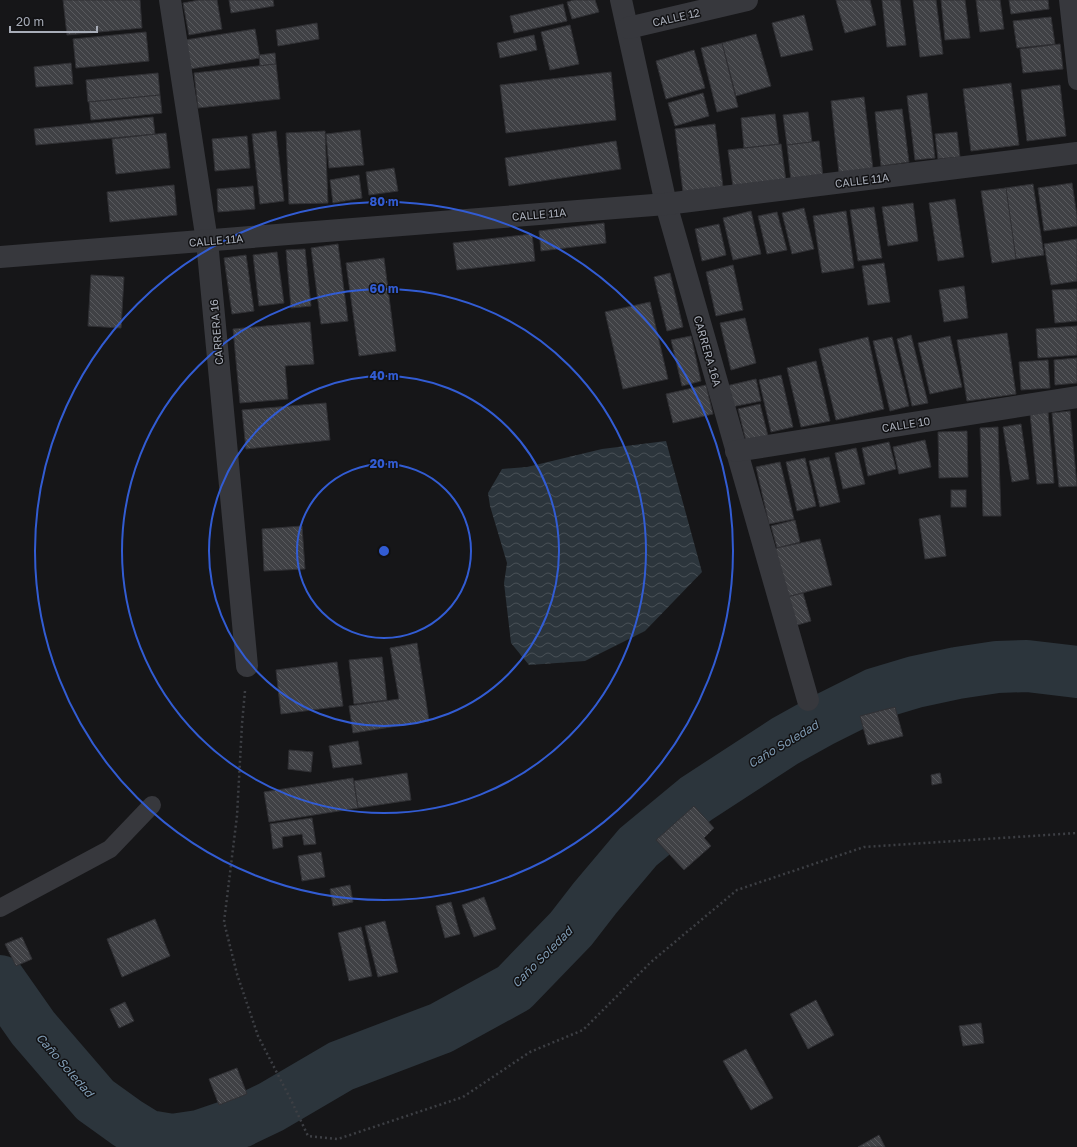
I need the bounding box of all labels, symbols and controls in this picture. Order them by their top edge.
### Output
street label: CALLE 12 [651,5,701,29]
scale bar [10,8,97,34]
text: 20 m [16,14,44,29]
street label: CALLE 11A [834,170,891,190]
text: 80 m [370,194,398,209]
street label: CALLE 11A [511,205,567,223]
street label: CALLE 11A [188,231,244,249]
text: 60 m [370,281,398,296]
street label: CARRERA 16 [207,298,225,365]
street label: CARRERA 16A [692,314,725,389]
text: 40 m [370,368,398,383]
street label: CALLE 10 [881,414,931,434]
text: 20 m [370,456,398,471]
centre of rings [377,544,391,558]
water label: Caño Soledad [745,716,822,771]
water label: Caño Soledad [509,922,577,990]
water label: Caño Soledad [33,1030,98,1101]

